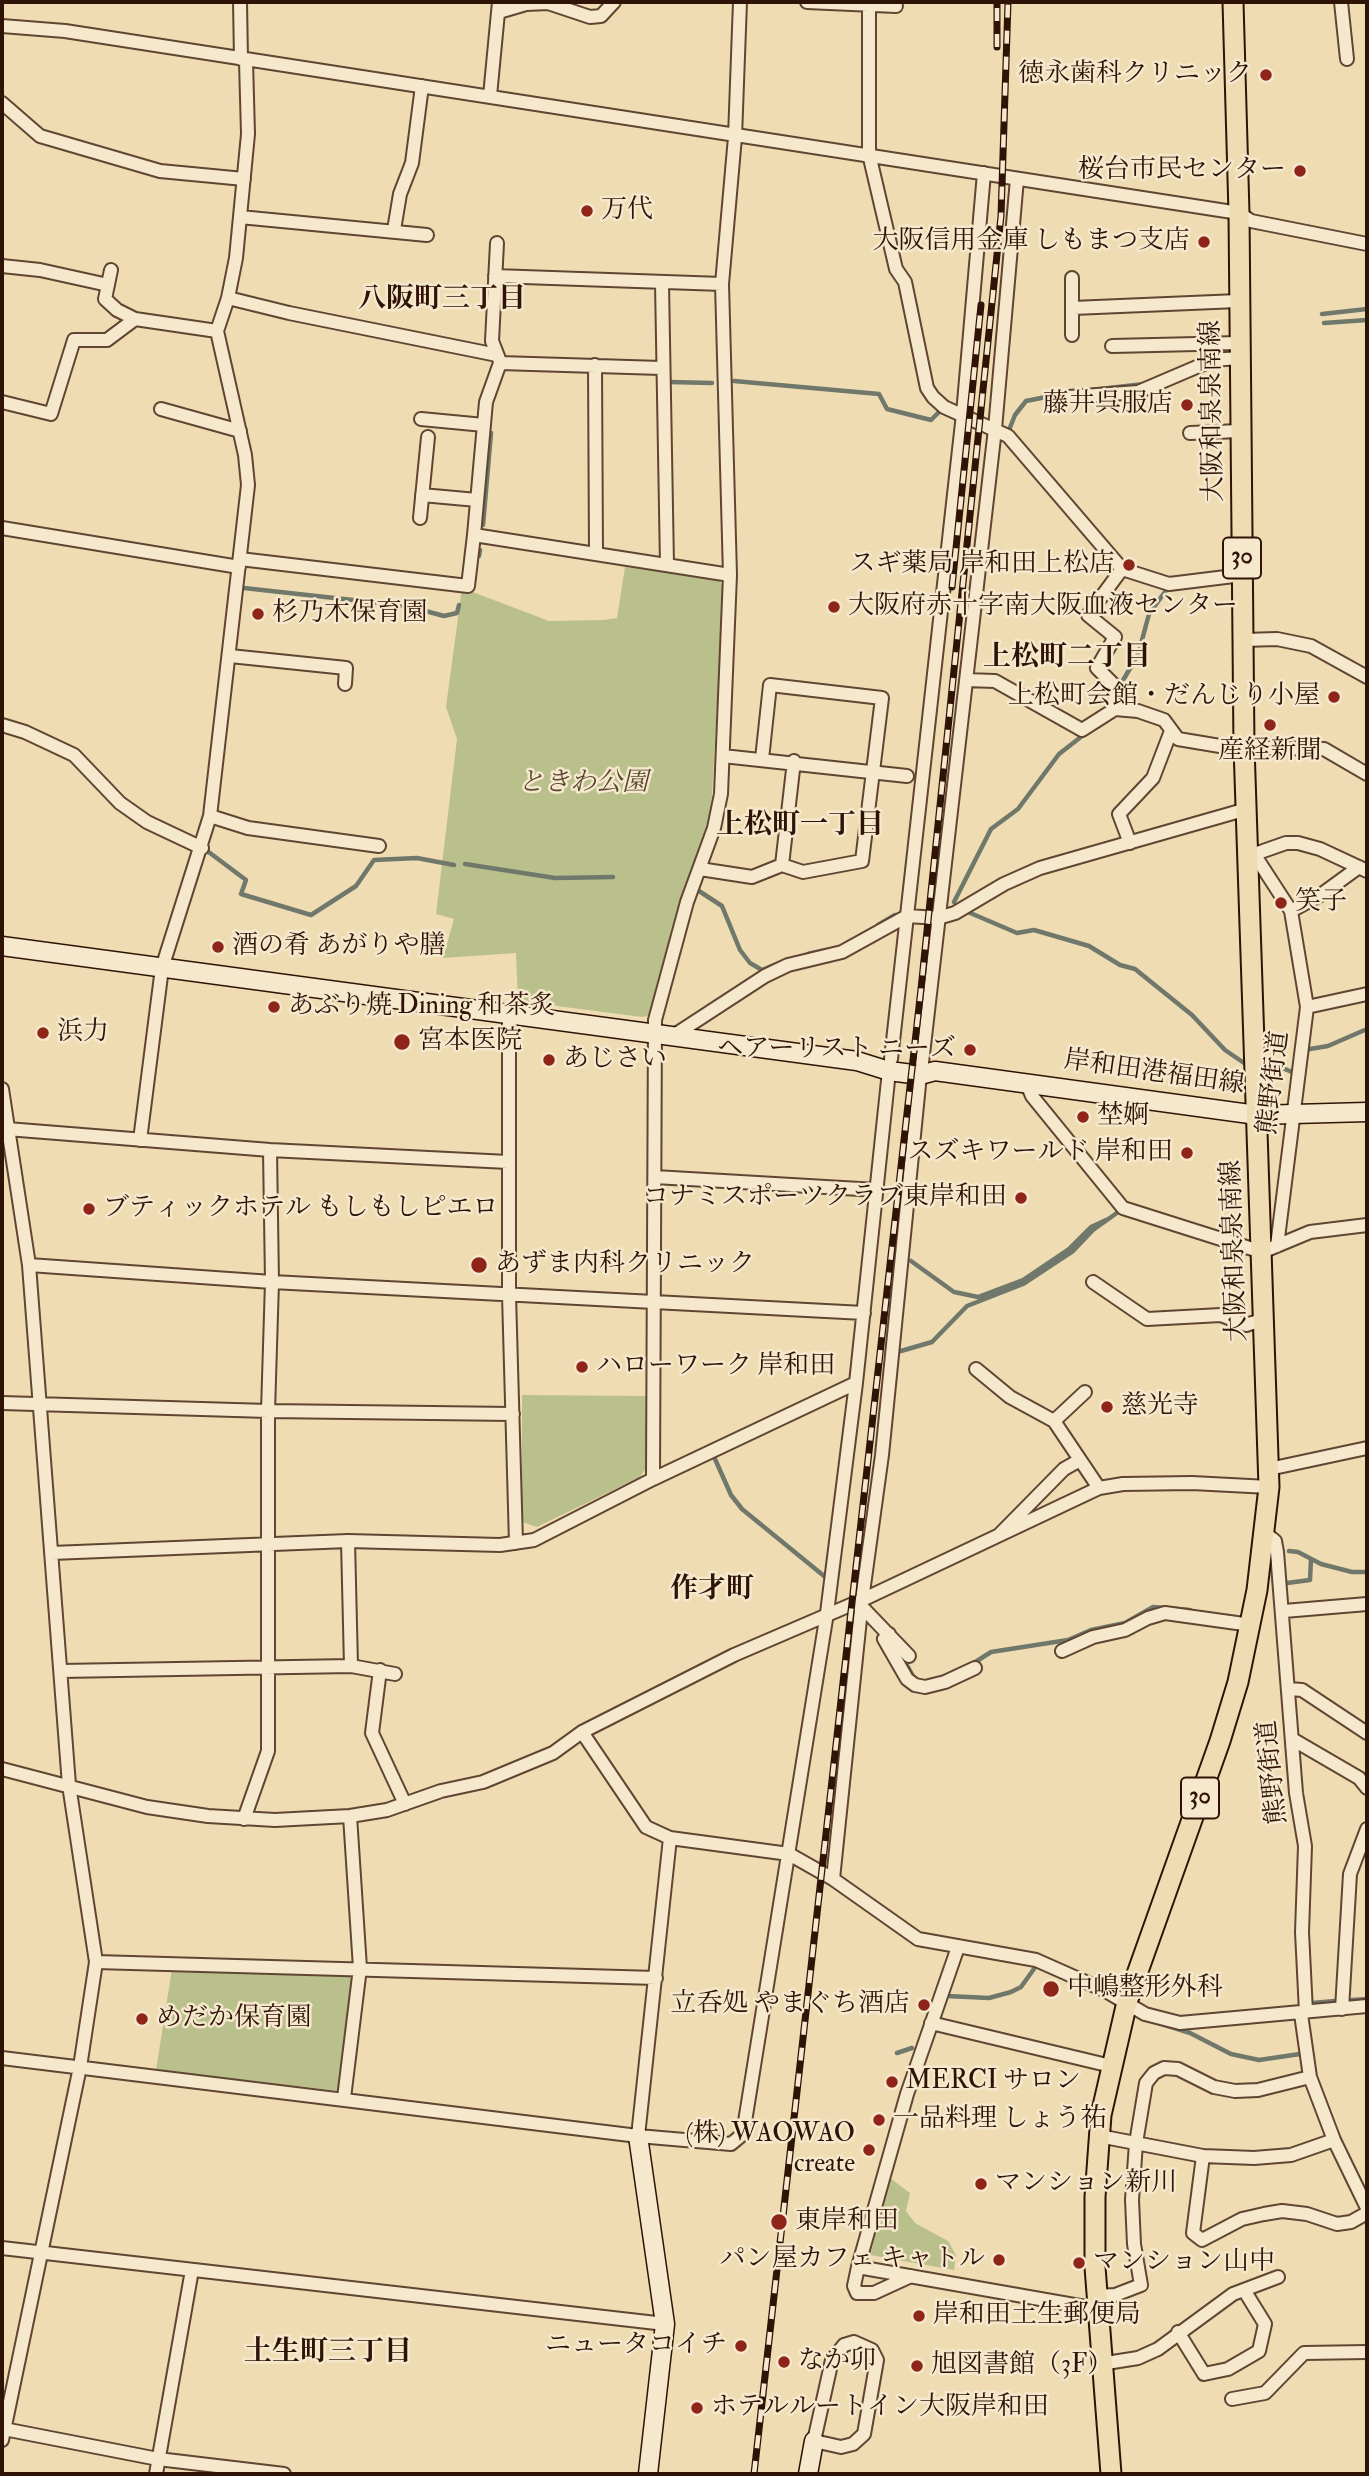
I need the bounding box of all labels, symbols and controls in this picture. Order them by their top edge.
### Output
place label: 徳永歯科クリニック [1018,59,1252,91]
marker: 徳永歯科クリニック [1258,67,1274,83]
place label: 桜台市民センター [1078,155,1286,187]
marker: 桜台市民センター [1292,163,1308,179]
place label: 万代 [601,195,653,227]
marker: 万代 [579,203,595,219]
place label: 大阪信用金庫 しもまつ支店 [873,226,1190,258]
marker: 大阪信用金庫 しもまつ支店 [1196,234,1212,250]
district label: 八阪町三丁目 [358,284,526,318]
street label: 大阪和泉泉南線 [1197,320,1231,502]
place label: 藤井呉服店 [1043,389,1173,421]
marker: 藤井呉服店 [1179,397,1195,413]
road number: 30 [1223,538,1261,578]
place label: スギ薬局 岸和田上松店 [850,549,1115,581]
marker: スギ薬局 岸和田上松店 [1121,557,1137,573]
place label: 大阪府赤十字南大阪血液センター [848,591,1238,623]
place label: 杉乃木保育園 [272,598,428,630]
marker: 大阪府赤十字南大阪血液センター [826,599,842,615]
marker: 杉乃木保育園 [250,606,266,622]
district label: 上松町二丁目 [983,642,1151,676]
place label: 上松町会館・だんじり小屋 [1008,681,1320,713]
marker: 上松町会館・だんじり小屋 [1326,689,1342,705]
marker: 産経新聞 [1262,717,1278,733]
place label: 産経新聞 [1218,736,1322,768]
park label: ときわ公園 [518,768,648,800]
district label: 上松町一丁目 [716,810,884,844]
place label: 笑子 [1295,887,1347,919]
marker: 笑子 [1273,895,1289,911]
place label: 酒の肴 あがりや膳 [232,931,445,963]
marker: 酒の肴 あがりや膳 [210,939,226,955]
place label: あぶり焼 Dining 和茶炙 [288,991,556,1023]
marker: あぶり焼 Dining 和茶炙 [266,999,282,1015]
place label: 浜力 [57,1017,109,1049]
marker: 浜力 [35,1025,51,1041]
place label: 宮本医院 [418,1026,522,1058]
street label: 熊野街道 [1253,1029,1297,1137]
marker: 宮本医院 [392,1032,412,1052]
place label: ヘアーリスト ニーズ [717,1034,956,1066]
marker: ヘアーリスト ニーズ [962,1042,978,1058]
place label: あじさい [563,1044,667,1076]
street label: 岸和田港福田線 [1062,1046,1246,1102]
marker: あじさい [541,1052,557,1068]
place label: 埜婀 [1097,1101,1149,1133]
marker: 埜婀 [1075,1109,1091,1125]
place label: スズキワールド 岸和田 [908,1137,1173,1169]
marker: スズキワールド 岸和田 [1179,1145,1195,1161]
street label: 大阪和泉泉南線 [1217,1160,1255,1342]
place label: コナミスポーツクラブ東岸和田 [643,1182,1007,1214]
marker: コナミスポーツクラブ東岸和田 [1013,1190,1029,1206]
place label: ブティックホテル もしもしピエロ [103,1193,498,1225]
marker: ブティックホテル もしもしピエロ [81,1201,97,1217]
place label: あずま内科クリニック [495,1249,755,1281]
marker: あずま内科クリニック [469,1255,489,1275]
place label: ハローワーク 岸和田 [596,1351,835,1383]
marker: ハローワーク 岸和田 [574,1359,590,1375]
place label: 慈光寺 [1121,1391,1199,1423]
marker: 慈光寺 [1099,1399,1115,1415]
district label: 作才町 [670,1574,754,1608]
street label: 熊野街道 [1253,1719,1295,1825]
road number: 30 [1181,1778,1219,1818]
place label: 中嶋整形外科 [1067,1973,1223,2005]
marker: 中嶋整形外科 [1041,1979,1061,1999]
place label: 立呑処 やまぐち酒店 [671,1989,910,2021]
marker: 立呑処 やまぐち酒店 [916,1997,932,2013]
place label: めだか保育園 [156,2003,312,2035]
marker: めだか保育園 [134,2011,150,2027]
place label: MERCI サロン [906,2066,1081,2098]
marker: MERCI サロン [884,2074,900,2090]
place label: 一品料理 しょう祐 [893,2104,1106,2136]
marker: 一品料理 しょう祐 [871,2112,887,2128]
place label: (株) WAOWAO create [686,2119,855,2180]
marker: (株) WAOWAO create [861,2142,877,2158]
place label: マンション新川 [995,2168,1177,2200]
marker: マンション新川 [973,2176,989,2192]
place label: 東岸和田 [795,2206,899,2238]
marker: 東岸和田 [769,2212,789,2232]
place label: パン屋カフェ キャトル [720,2244,985,2276]
place label: マンション山中 [1093,2247,1275,2279]
marker: パン屋カフェ キャトル [991,2252,1007,2268]
marker: マンション山中 [1071,2255,1087,2271]
place label: 岸和田土生郵便局 [933,2300,1141,2332]
marker: 岸和田土生郵便局 [911,2308,927,2324]
place label: ニュータコイチ [545,2330,727,2362]
district label: 土生町三丁目 [244,2337,412,2371]
marker: ニュータコイチ [733,2338,749,2354]
place label: なか卯 [798,2346,876,2378]
place label: 旭図書館（3F） [931,2350,1113,2382]
marker: なか卯 [776,2354,792,2370]
marker: 旭図書館（3F） [909,2358,925,2374]
place label: ホテルルートイン大阪岸和田 [711,2392,1049,2424]
marker: ホテルルートイン大阪岸和田 [689,2400,705,2416]

